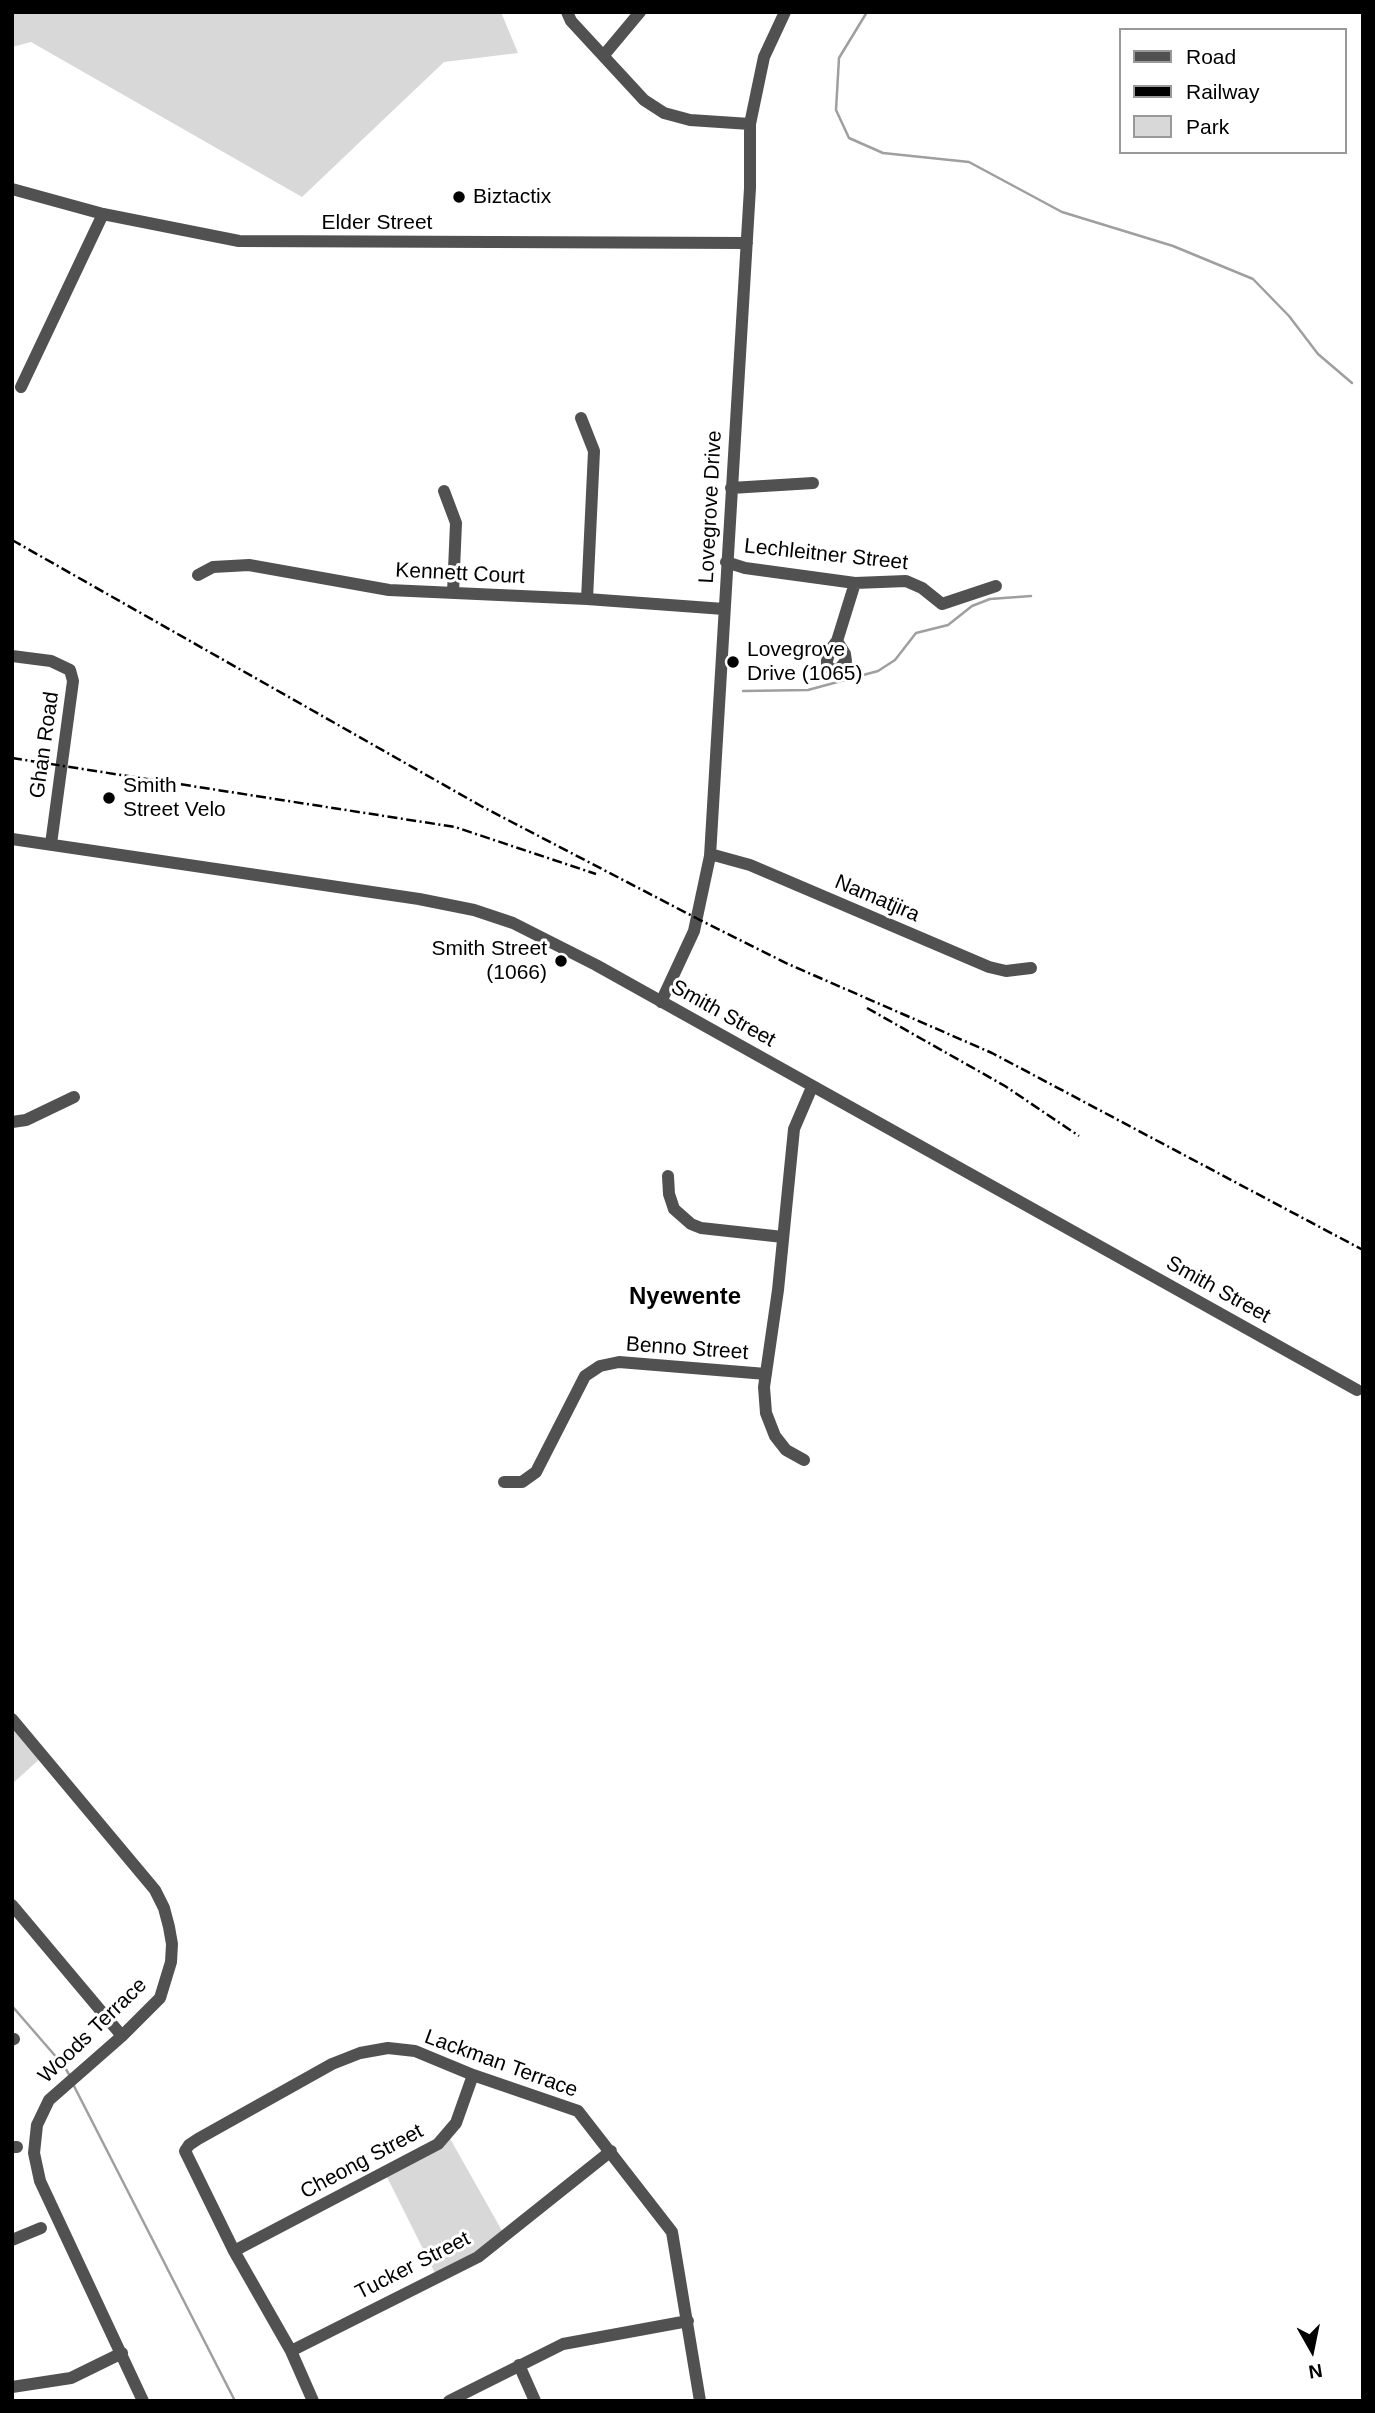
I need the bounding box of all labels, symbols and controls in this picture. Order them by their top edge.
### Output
legend [1120,28,1347,154]
text: Road [1186,45,1236,68]
text: Railway [1186,80,1260,103]
text: Park [1186,115,1229,138]
place label: Biztactix [473,184,551,210]
marker: Biztactix [451,189,467,205]
street label: Elder Street [322,210,432,236]
street label: Lovegrove Drive [694,430,728,584]
street label: Lechleitner Street [743,534,909,576]
street label: Kennett Court [395,558,525,590]
place label: Lovegrove Drive (1065) [747,637,863,687]
marker: Lovegrove Drive (1065) [725,654,741,670]
street label: Ghan Road [25,690,65,800]
place label: Smith Street Velo [123,773,226,823]
marker: Smith Street Velo [101,790,117,806]
street label: Namatjira [831,870,923,928]
place label: Smith Street (1066) [431,936,547,986]
marker: Smith Street (1066) [553,953,569,969]
street label: Smith Street [666,975,780,1053]
street label: Smith Street [1161,1251,1275,1329]
district label: Nyewente [629,1283,741,1311]
street label: Benno Street [625,1332,749,1366]
street label: Woods Terrace [34,1973,152,2089]
street label: Lackman Terrace [421,2025,581,2103]
street label: Cheong Street [296,2119,428,2205]
street label: Tucker Street [351,2226,475,2306]
north arrow [1277,2315,1347,2385]
text: N [1307,2360,1324,2383]

